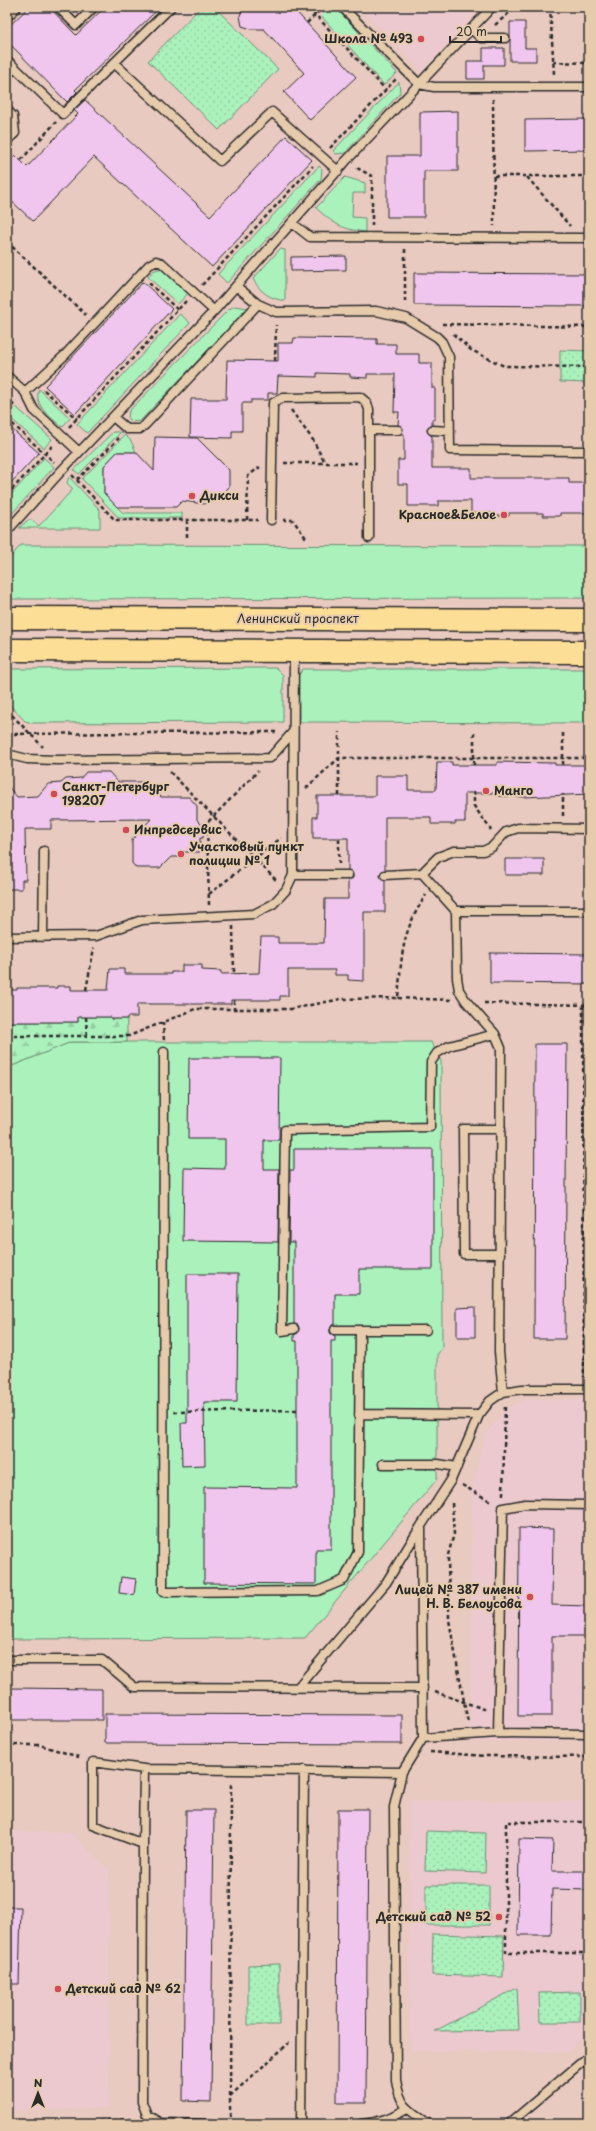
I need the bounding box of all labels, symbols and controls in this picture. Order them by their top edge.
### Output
scale bar [450,18,501,44]
text: 20 m [456,22,487,40]
place label: Школа № 493 [324,29,413,47]
marker: Школа № 493 [416,34,426,44]
place label: Дикси [199,486,239,504]
marker: Дикси [187,491,197,501]
place label: Красное&Белое [399,505,496,523]
marker: Красное&Белое [499,510,509,520]
street label: Ленинский проспект [237,609,359,627]
place label: Санкт-Петербург 198207 [62,777,169,809]
place label: Манго [494,781,533,799]
marker: Манго [481,786,491,796]
marker: Санкт-Петербург 198207 [49,789,59,799]
place label: Инпредсервис [134,820,222,838]
marker: Инпредсервис [121,825,131,835]
place label: Участковый пункт полиции № 1 [189,837,305,869]
marker: Участковый пункт полиции № 1 [176,849,186,859]
place label: Лицей № 387 имени Н. В. Белоусова [395,1580,522,1612]
marker: Лицей № 387 имени Н. В. Белоусова [525,1592,535,1602]
place label: Детский сад № 52 [375,1907,492,1925]
marker: Детский сад № 52 [494,1912,504,1922]
place label: Детский сад № 62 [65,1979,181,1997]
marker: Детский сад № 62 [53,1984,63,1994]
north arrow [18,2073,58,2113]
text: N [34,2074,43,2091]

